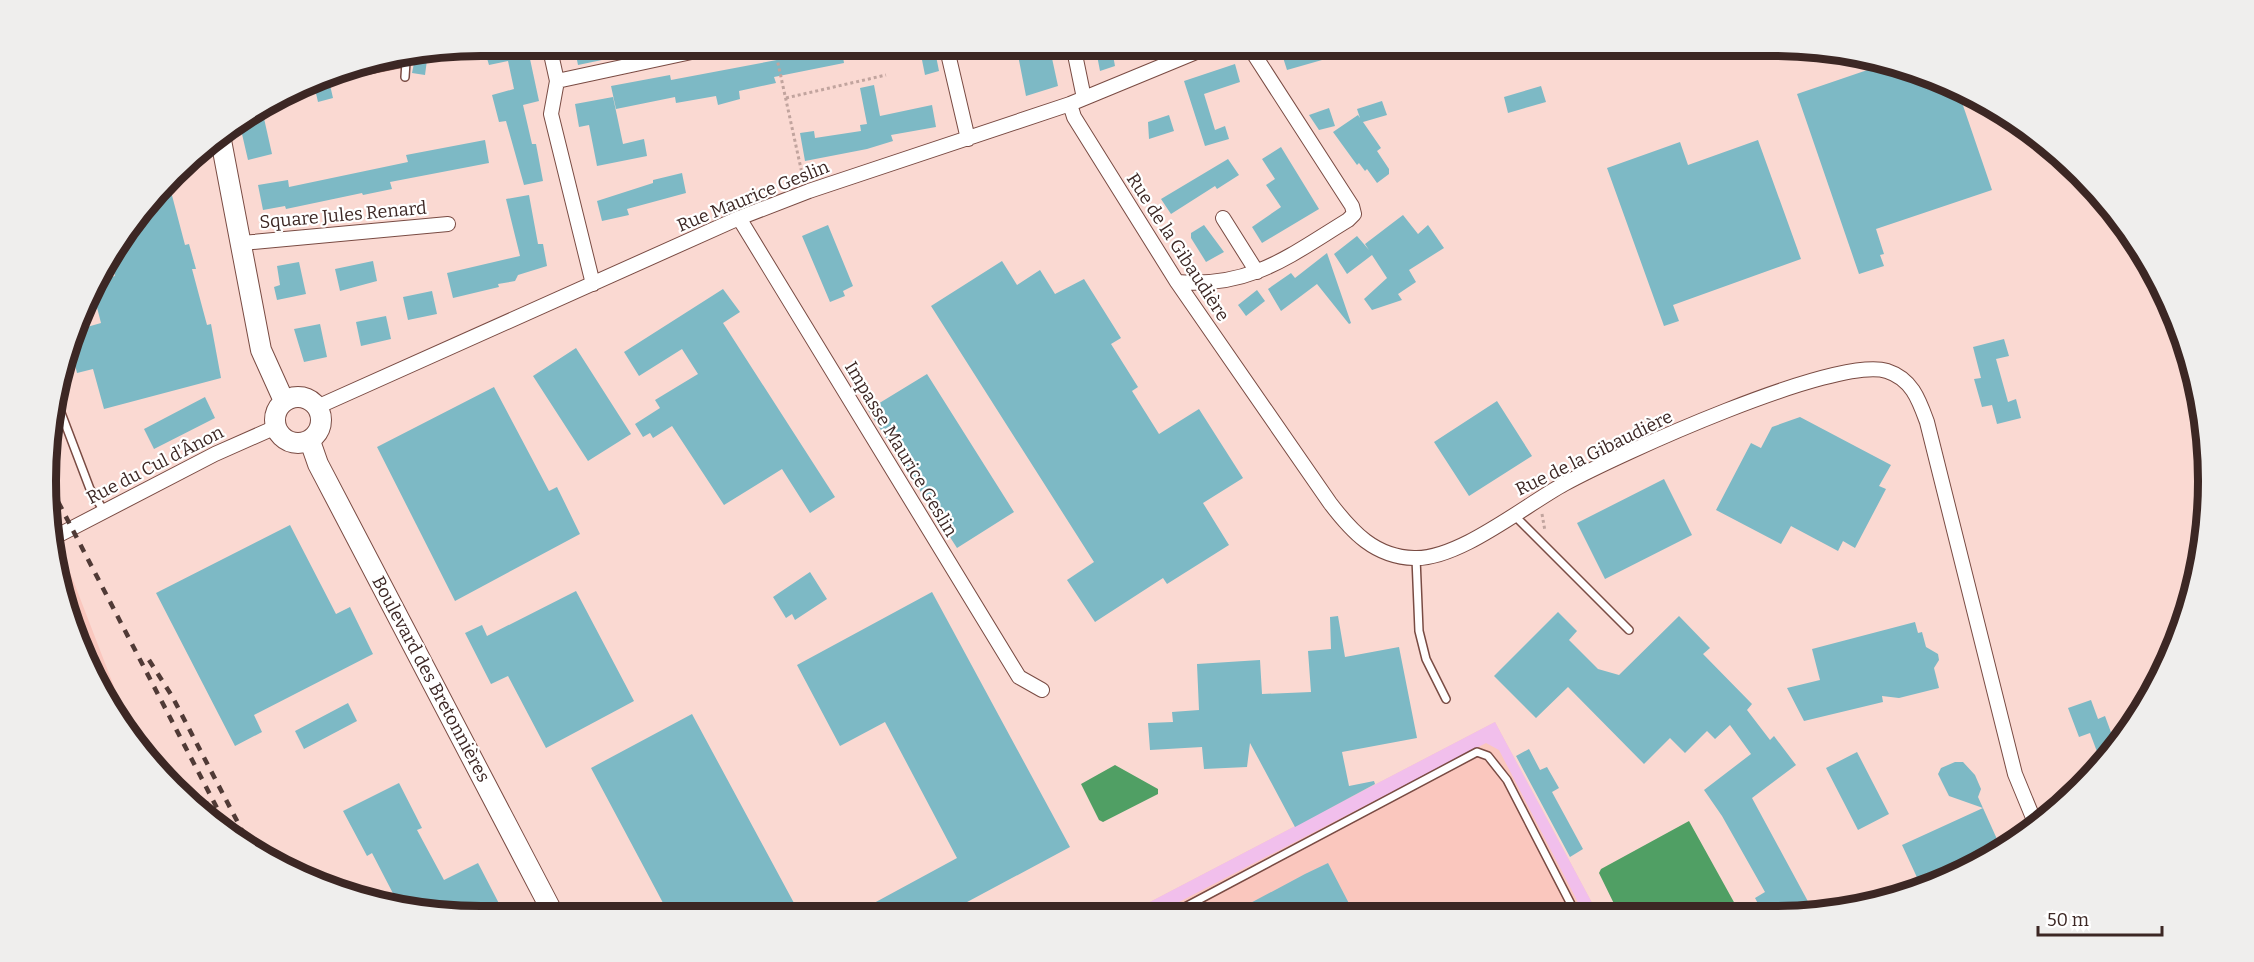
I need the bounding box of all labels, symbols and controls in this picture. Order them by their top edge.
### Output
street label: Rue Maurice Geslin [674,155,833,237]
street label: Rue de la Gibaudière [1122,169,1234,325]
street label: Square Jules Renard [258,197,428,233]
street label: Impasse Maurice Geslin [840,357,962,541]
street label: Rue de la Gibaudière [1512,405,1676,501]
street label: Rue du Cul d'Ânon [83,421,228,509]
street label: Boulevard des Bretonnières [367,572,495,786]
scale bar [2038,899,2162,937]
text: 50 m [2047,909,2089,931]

